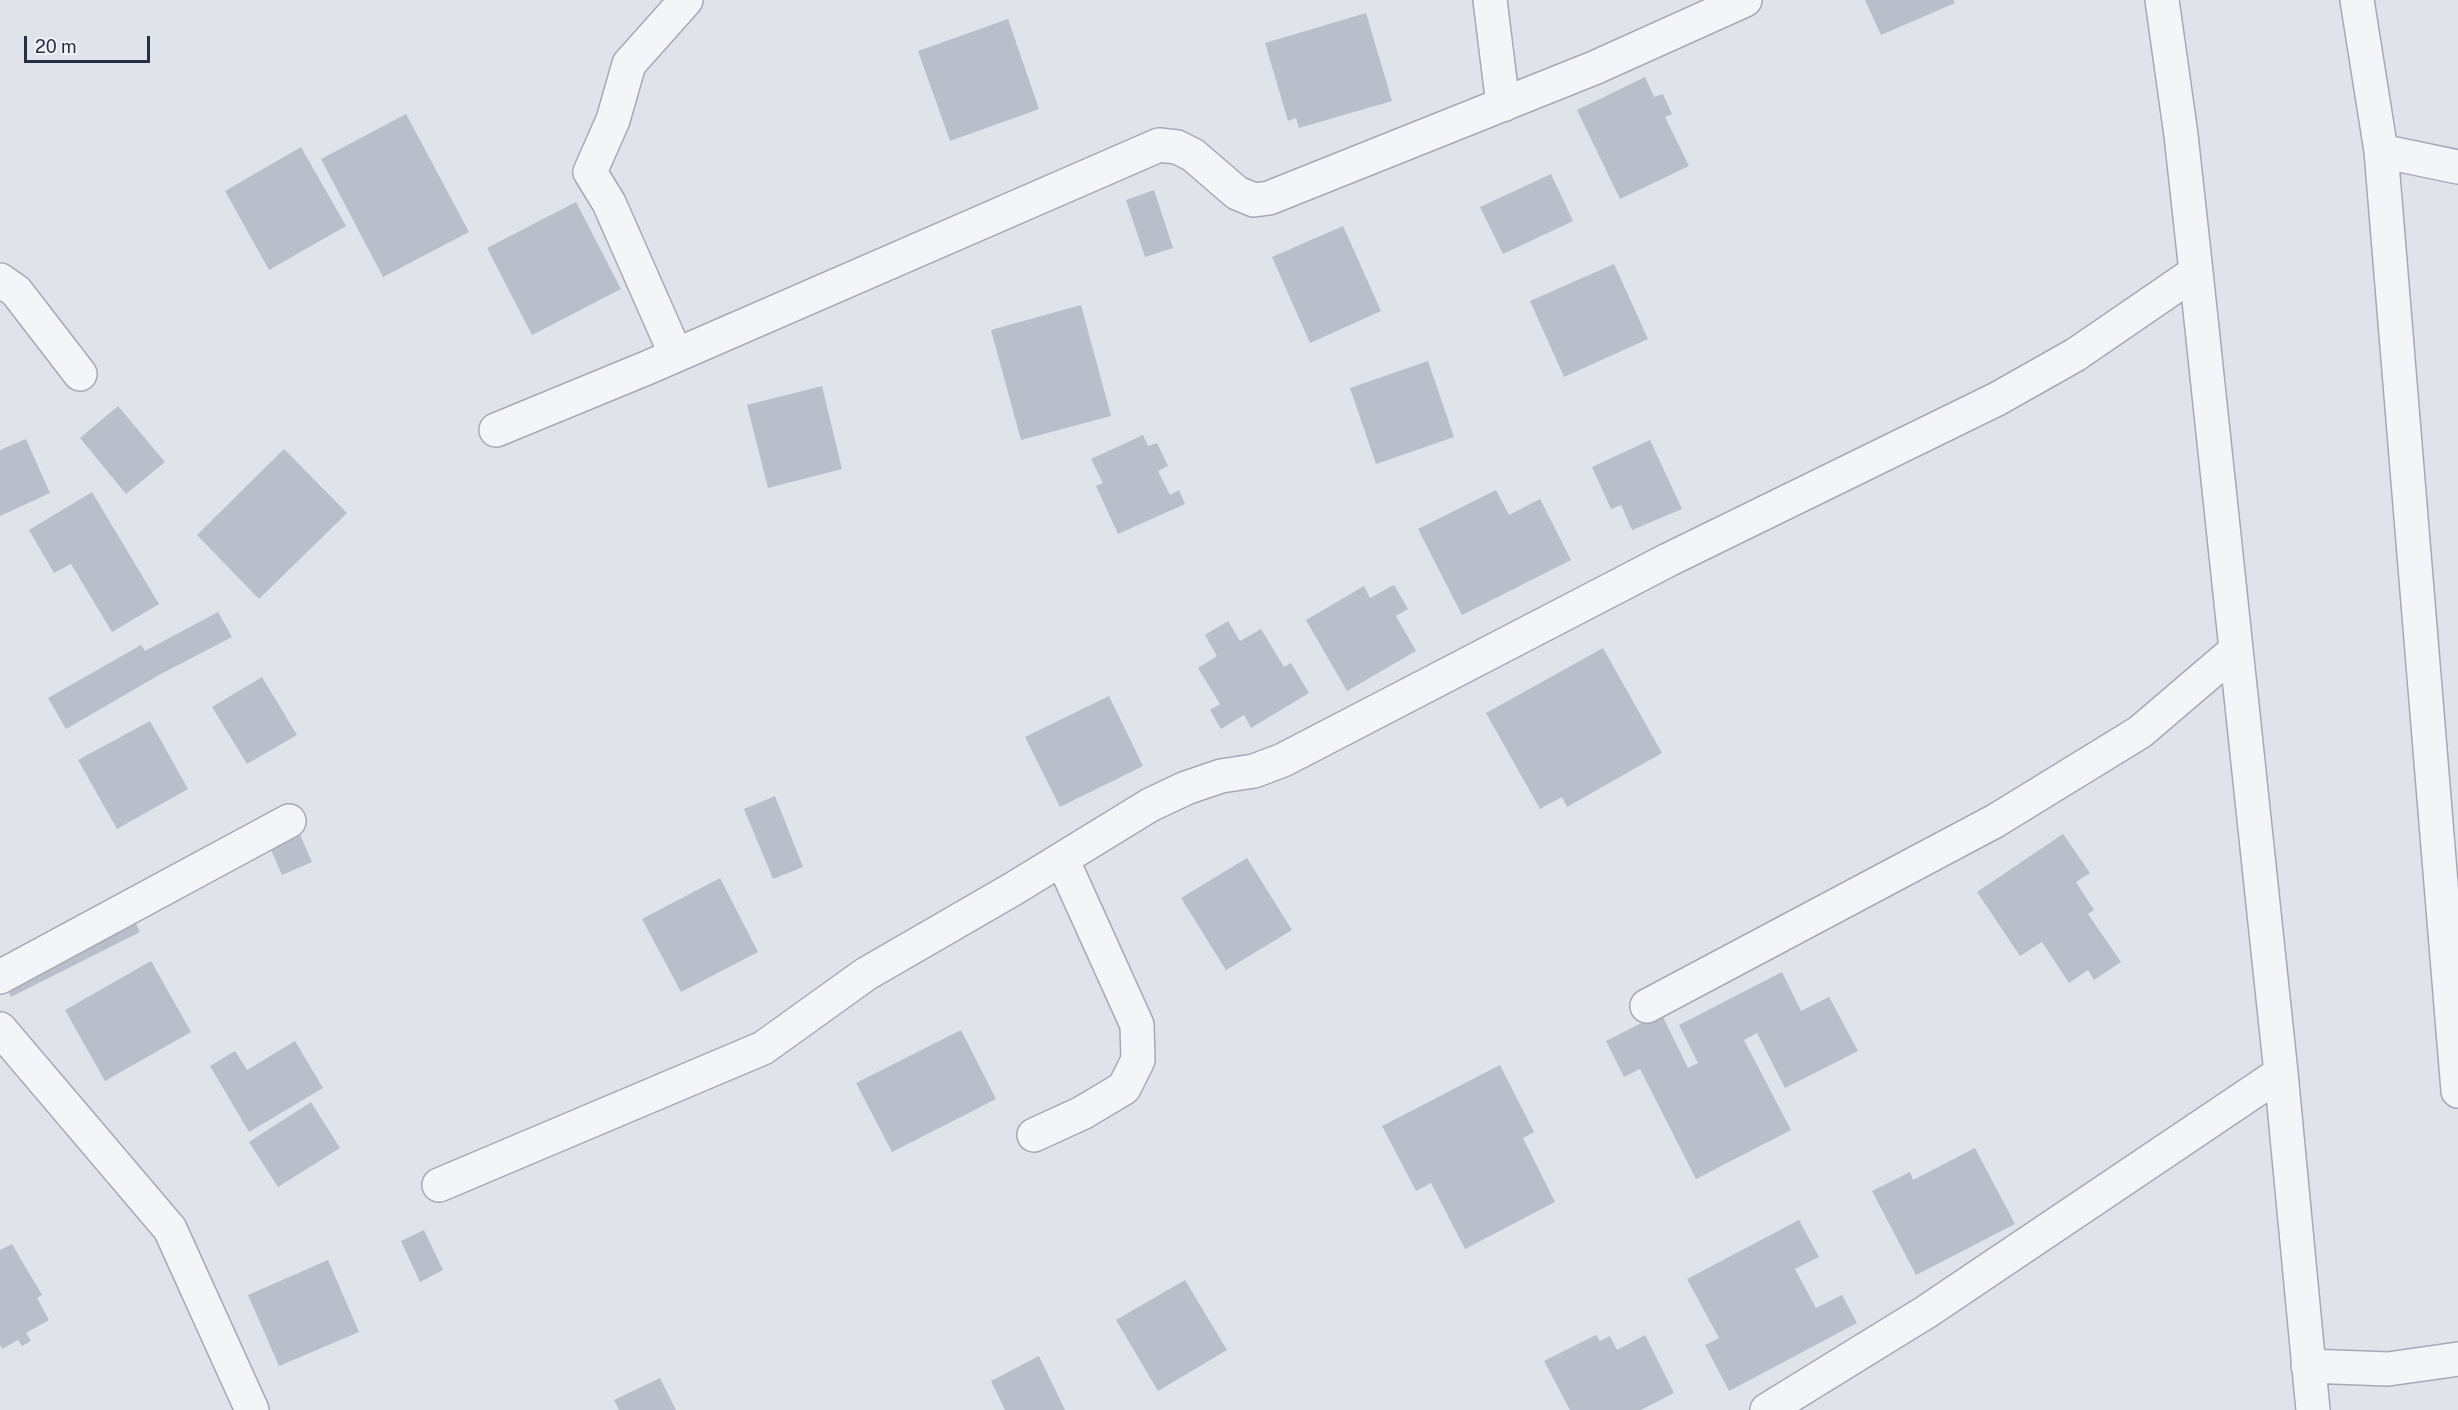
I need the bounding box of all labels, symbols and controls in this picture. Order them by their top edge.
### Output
scale bar [27,24,153,62]
text: 20 m [35,36,77,57]

